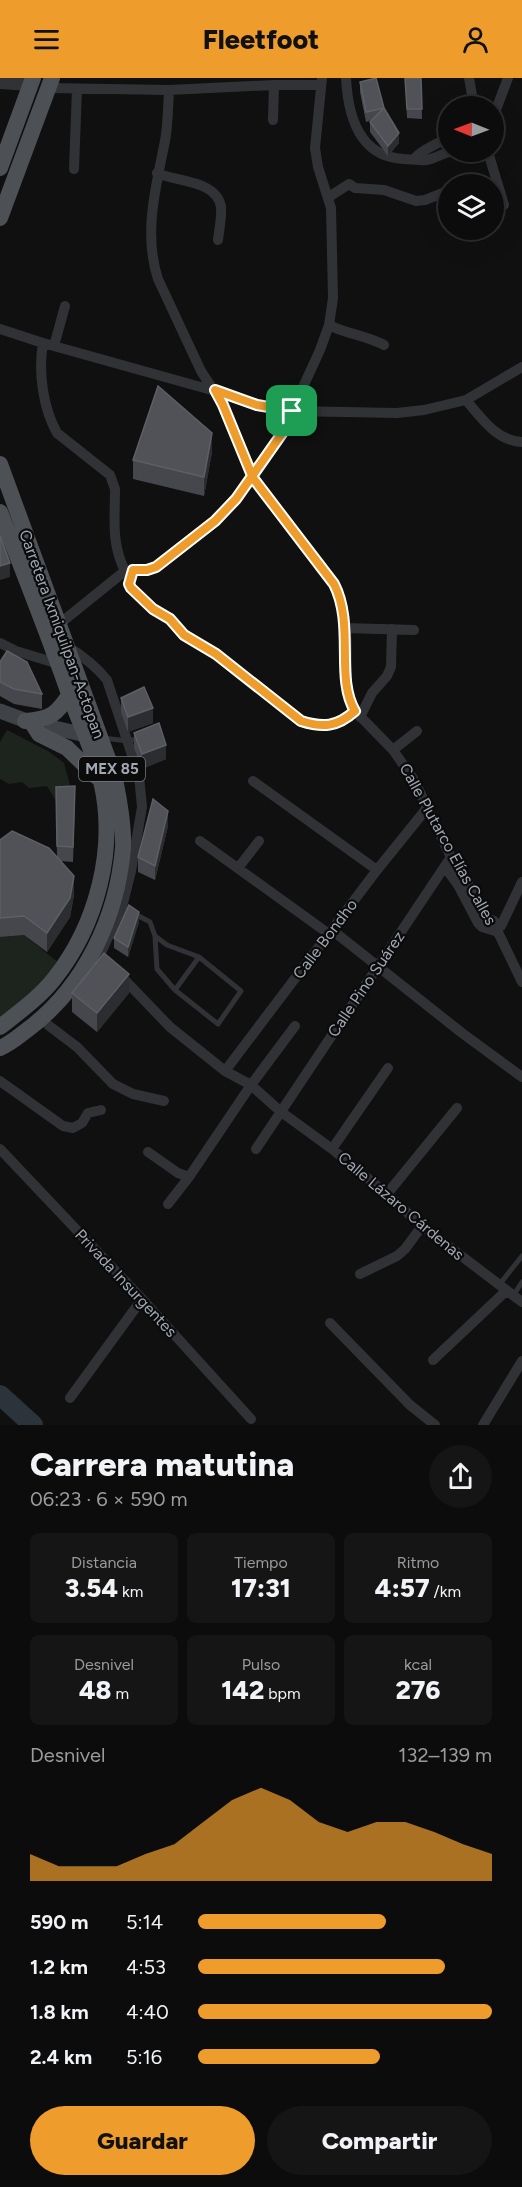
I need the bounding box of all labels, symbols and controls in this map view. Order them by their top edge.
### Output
icon: menu [30,23,63,56]
text: Fleetfoot [203,23,319,56]
icon: person [459,23,492,56]
north arrow [438,96,504,162]
map controls [438,96,504,240]
button: layers [438,174,504,240]
pin [266,385,317,436]
icon: arrive [275,394,308,427]
street label: Carretera Ixmiquilpan-Actopan [15,527,109,741]
road number: MEX 85 [79,757,145,781]
street label: Calle Plutarco Elías Calles [396,760,500,928]
street label: Calle Bondho [289,895,361,983]
street label: Calle Pino Suárez [324,927,408,1040]
street label: Calle Lázaro Cárdenas [334,1148,468,1264]
street label: Privada Insurgentes [71,1225,181,1341]
text: Carrera matutina [30,1445,294,1484]
button: share [429,1445,492,1508]
text: 06:23 · 6 × 590 m [30,1487,187,1511]
text: Distancia [71,1553,137,1572]
text: Tiempo [234,1553,288,1572]
text: Ritmo [397,1553,439,1572]
text: 3.54 [65,1572,118,1604]
text: 17:31 [231,1572,291,1604]
text: 4:57 [375,1572,430,1604]
text: km [118,1582,143,1601]
text: /km [430,1582,461,1601]
text: Desnivel [74,1655,134,1674]
text: Pulso [242,1655,280,1674]
text: kcal [404,1655,432,1674]
text: 48 [79,1674,111,1706]
text: 142 [221,1674,264,1706]
text: 276 [395,1674,441,1706]
text: m [111,1684,129,1703]
text: bpm [264,1684,301,1703]
text: Desnivel [30,1743,105,1767]
text: 132–139 m [398,1743,492,1767]
text: 590 m [30,1910,88,1934]
text: 5:14 [126,1910,163,1934]
text: 1.2 km [30,1955,88,1979]
text: 4:53 [126,1955,166,1979]
text: 1.8 km [30,2000,89,2024]
text: 4:40 [126,2000,169,2024]
text: 2.4 km [30,2045,92,2069]
text: 5:16 [126,2045,162,2069]
button: Guardar [30,2106,255,2175]
button: Compartir [267,2106,492,2175]

